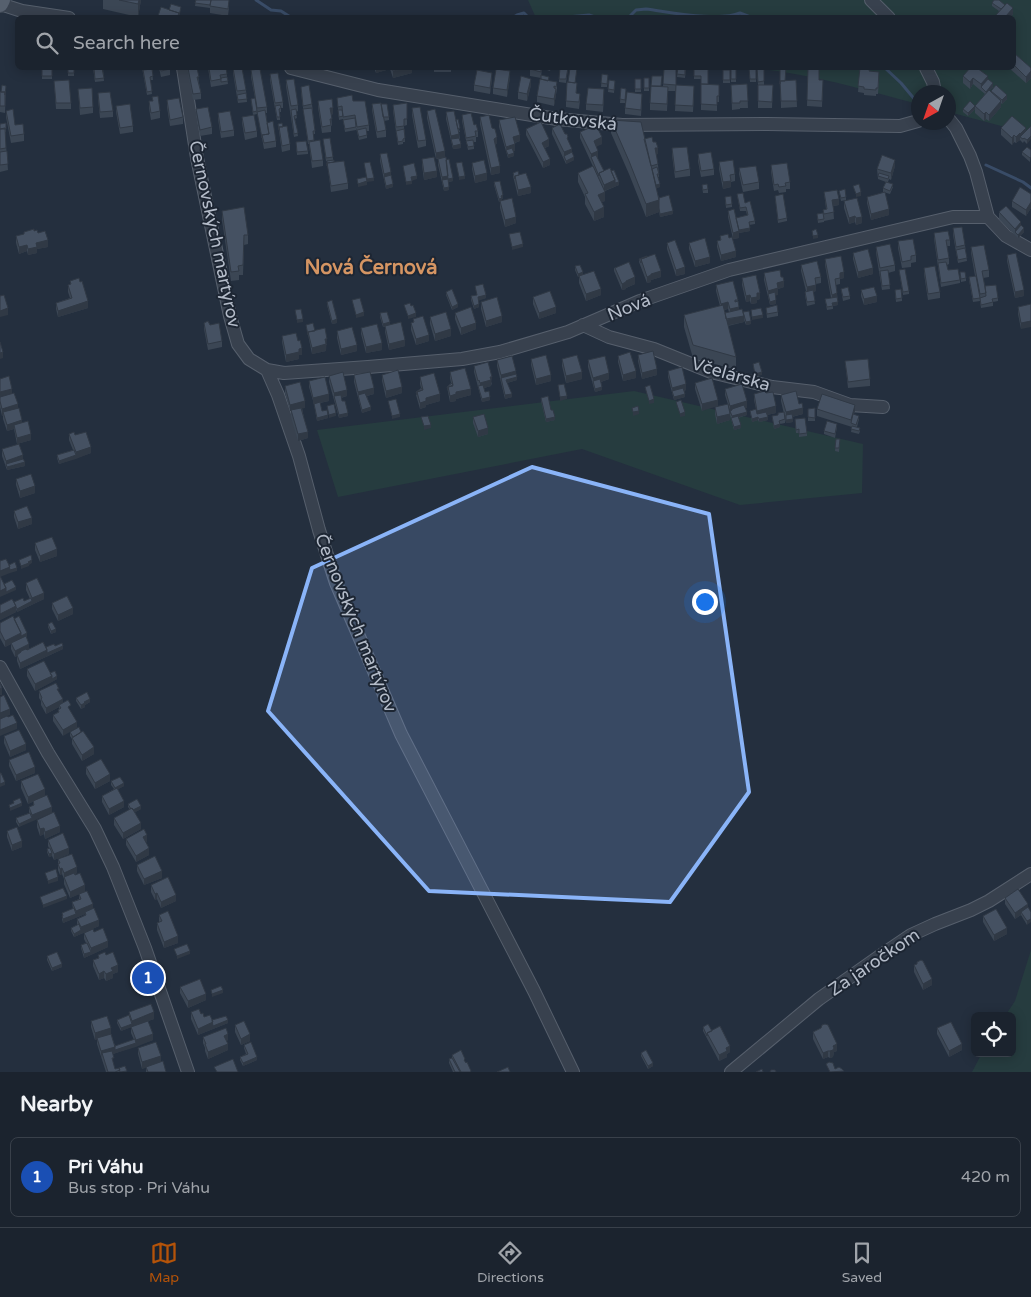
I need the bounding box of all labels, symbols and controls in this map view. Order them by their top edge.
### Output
search box [15,15,1016,70]
icon: search [33,29,61,57]
text: Search here [73,32,180,54]
north arrow [911,85,956,130]
street label: Čutkovská [528,103,618,135]
street label: Černovských martýrov [184,138,246,330]
district label: Nová Černová [304,254,438,280]
street label: Nová [604,288,654,326]
street label: Včelárska [689,352,773,396]
street label: Černovských martýrov [310,530,402,716]
your location [692,589,718,615]
street label: Za jaročkom [824,923,924,1001]
pin: 1 [132,959,164,997]
map controls [971,1012,1016,1057]
button: locate [971,1012,1016,1057]
text: Nearby [20,1092,93,1117]
text: Pri Váhu [68,1156,143,1178]
text: 1 [32,1167,42,1187]
text: 420 m [961,1167,1010,1187]
text: Bus stop · Pri Váhu [68,1178,210,1198]
tab: Map [149,1239,179,1286]
tab: Directions [477,1239,544,1286]
tab: Saved [842,1239,882,1286]

